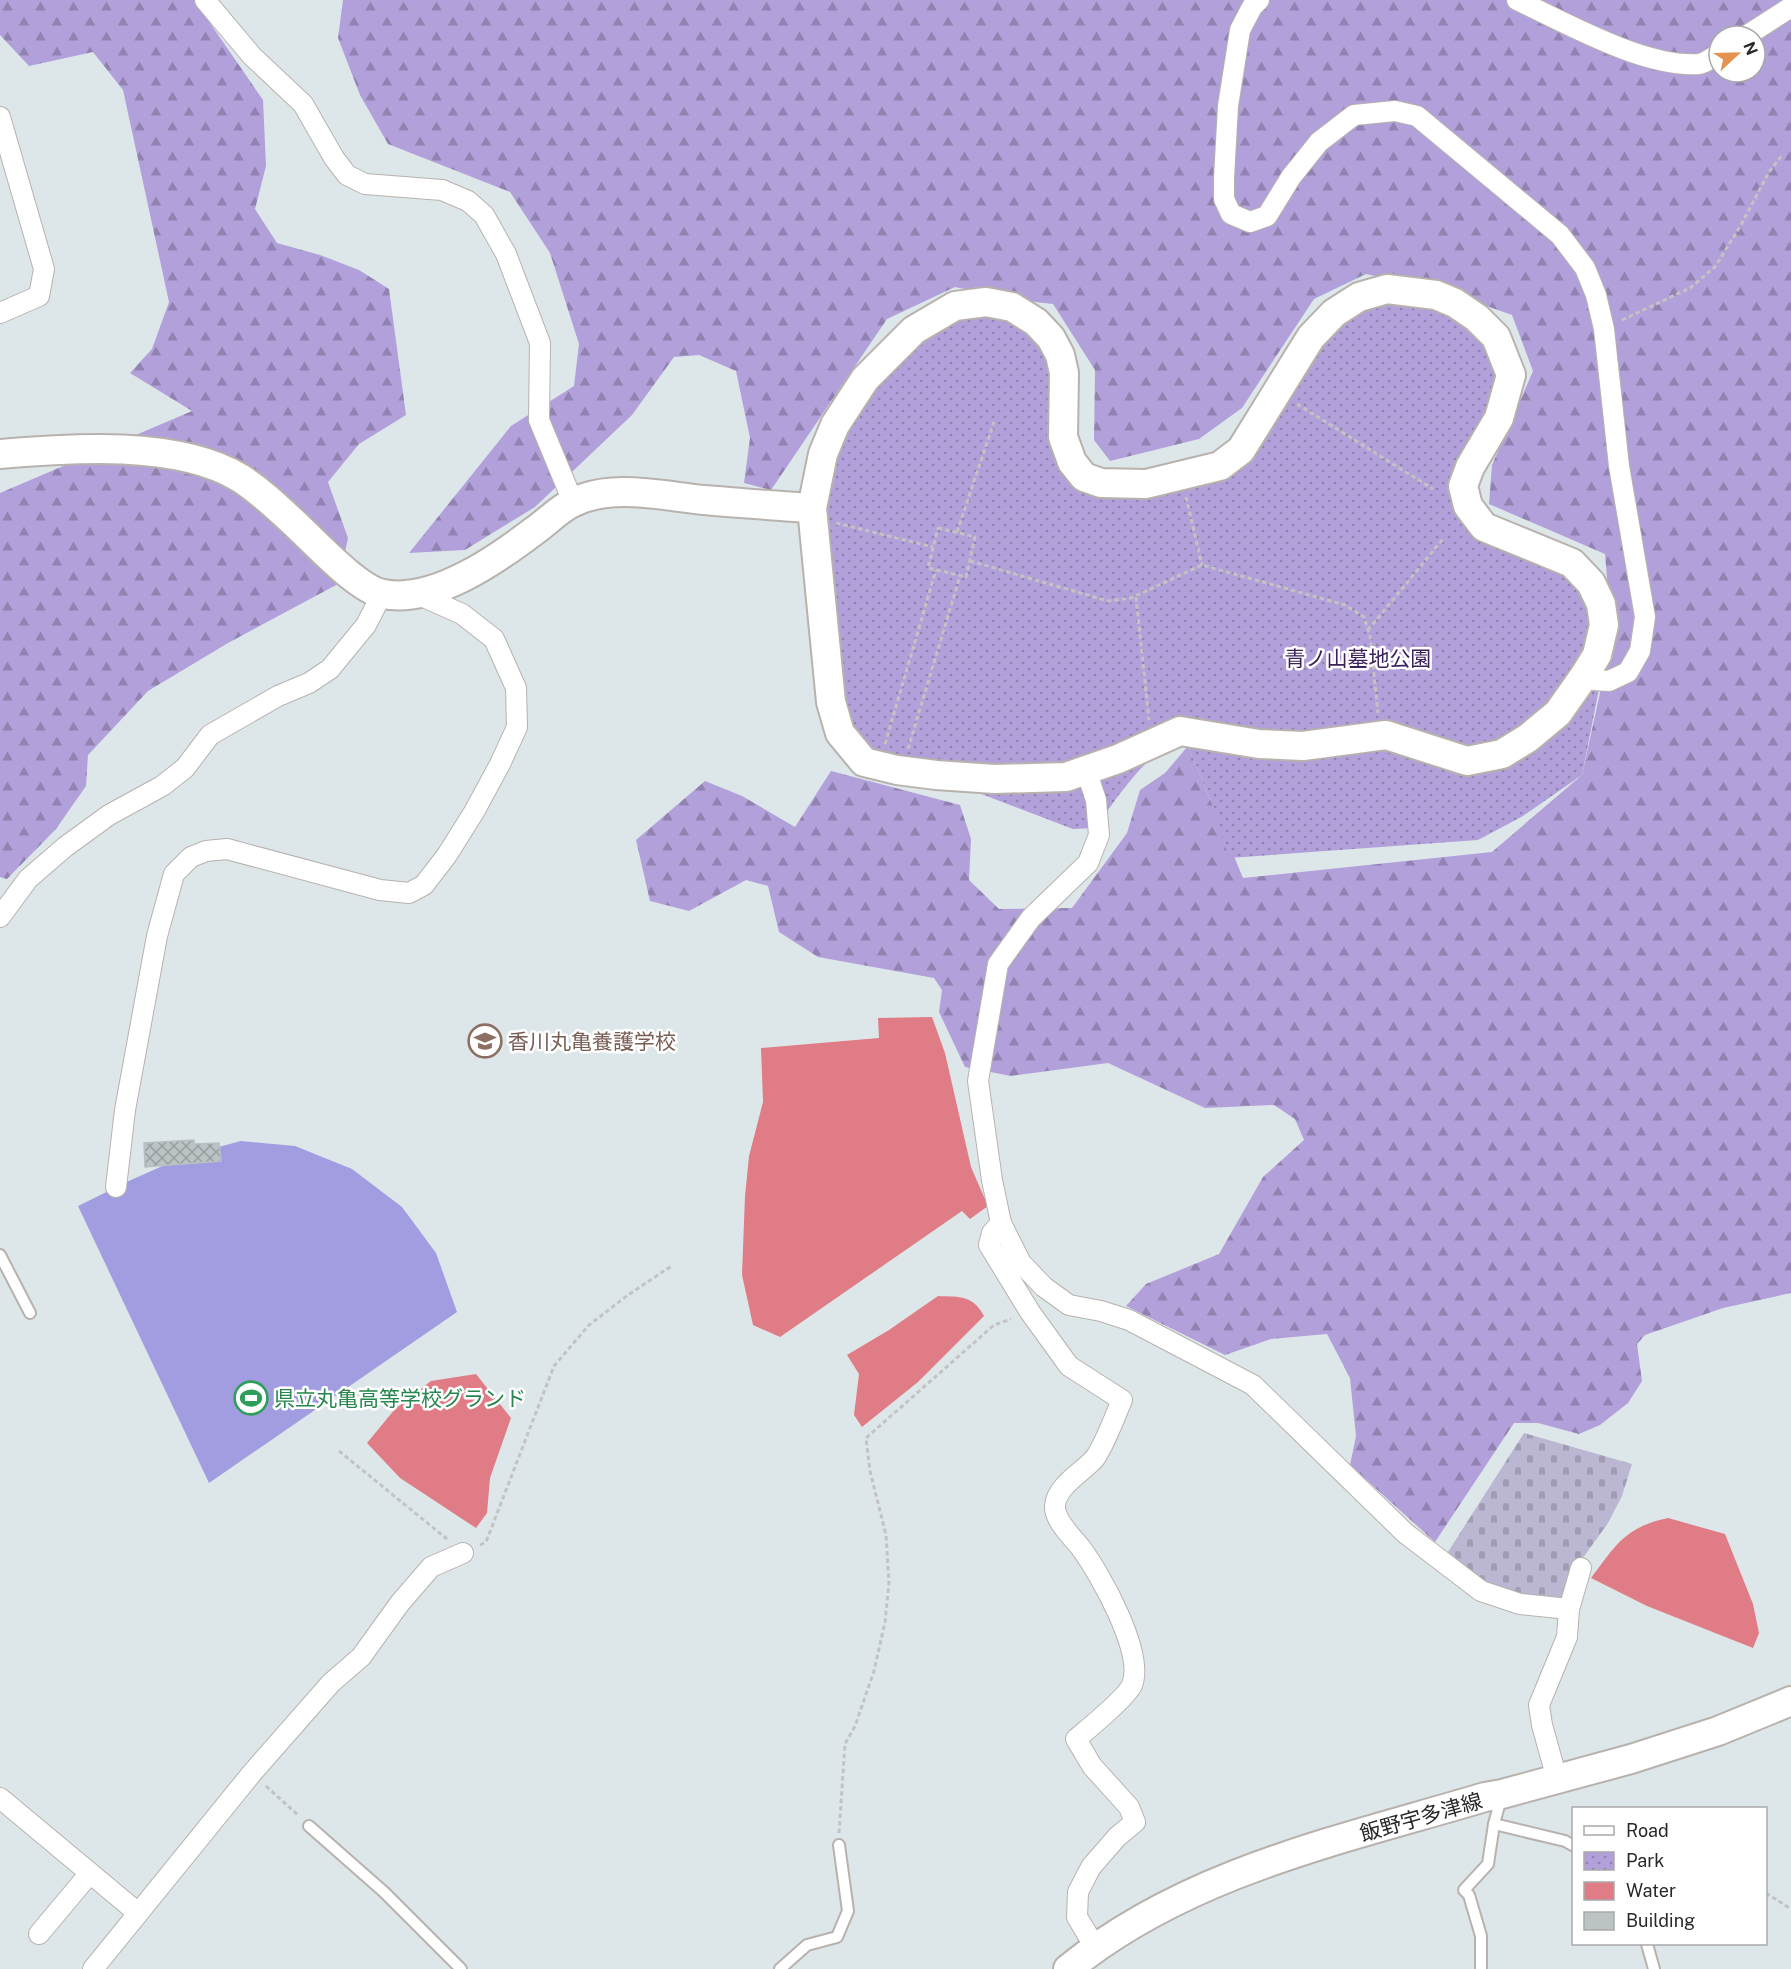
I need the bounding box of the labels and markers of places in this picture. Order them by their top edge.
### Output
school or university icon: 香川丸亀養護学校 [467,1023,503,1059]
place label: 香川丸亀養護学校 [508,1029,676,1054]
sports icon: 県立丸亀高等学校グランド [233,1380,269,1416]
place label: 県立丸亀高等学校グランド [274,1386,526,1411]

